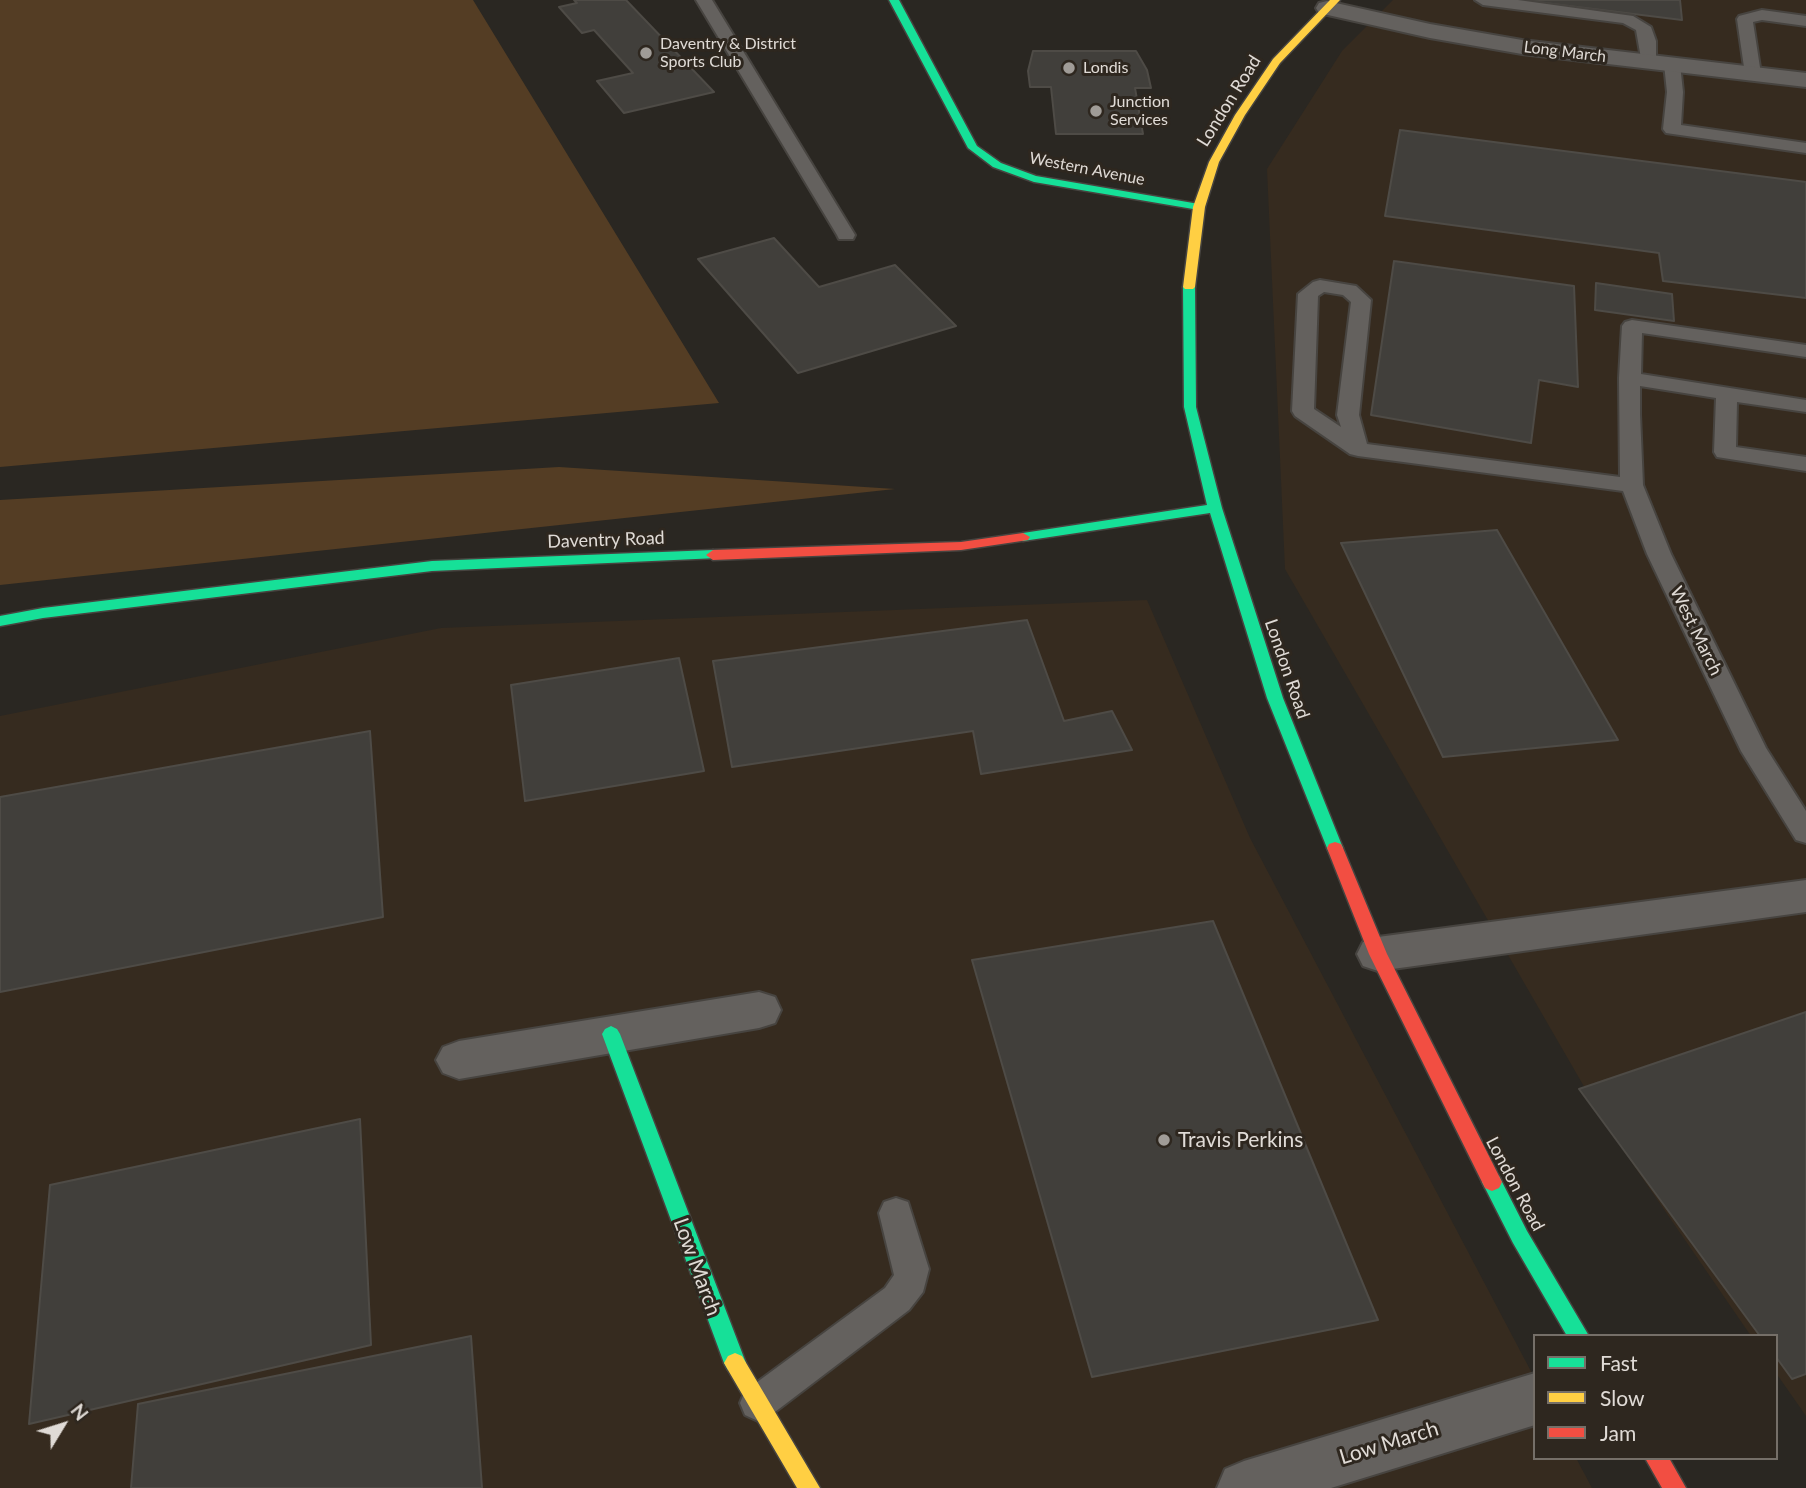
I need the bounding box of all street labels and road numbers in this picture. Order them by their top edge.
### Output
street label: Long March [1523,37,1607,67]
street label: London Road [1192,51,1266,151]
street label: Western Avenue [1028,148,1146,190]
street label: Daventry Road [547,527,665,553]
street label: West March [1665,583,1727,679]
street label: London Road [1260,616,1314,722]
street label: London Road [1481,1133,1549,1235]
street label: Low March [668,1215,726,1319]
street label: Low March [1336,1416,1442,1470]

